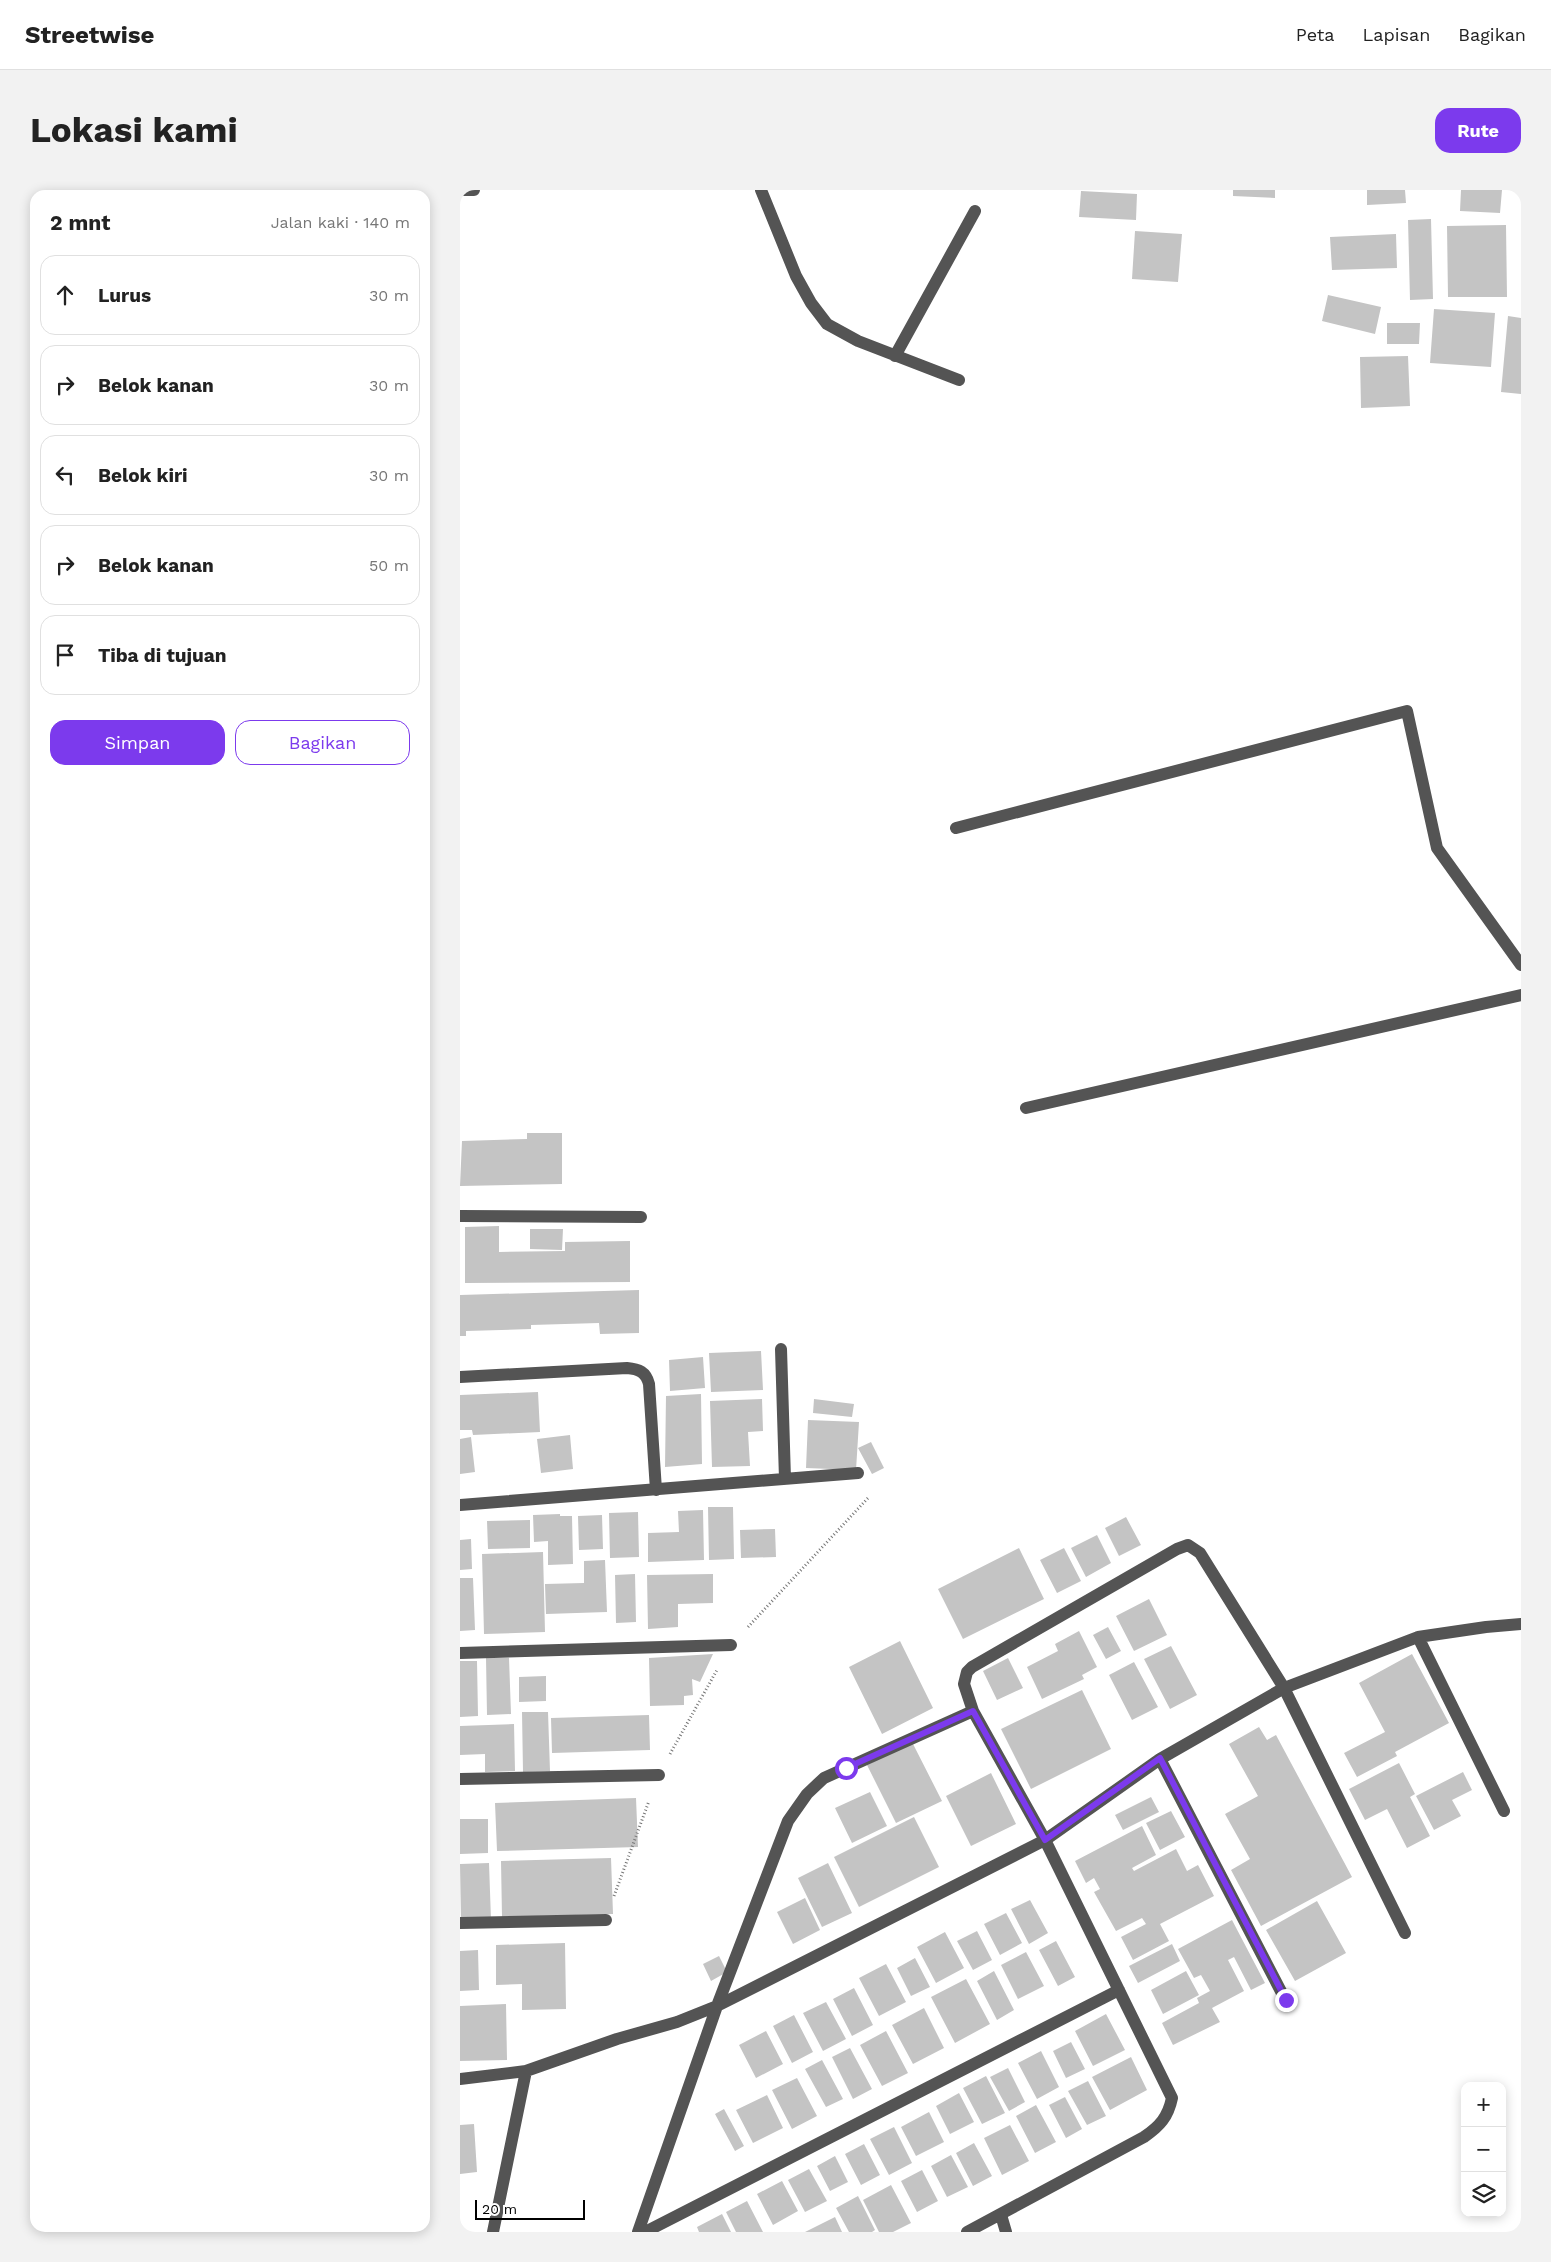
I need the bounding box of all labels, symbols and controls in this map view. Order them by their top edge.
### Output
text: Streetwise [25,21,154,49]
text: Peta [1296,24,1334,45]
text: Lapisan [1362,24,1430,45]
text: Bagikan [1458,24,1526,45]
button: Rute [1435,108,1521,153]
text: Lokasi kami [30,109,238,151]
text: 2 mnt [50,210,110,235]
text: Jalan kaki · 140 m [271,213,410,232]
icon: ahead [51,281,79,309]
text: Lurus [98,284,151,307]
text: 30 m [369,286,409,305]
icon: right [51,371,79,399]
text: Belok kanan [98,374,214,397]
text: 30 m [369,376,409,395]
icon: left [51,461,79,489]
text: Belok kiri [98,464,188,487]
text: 30 m [369,466,409,485]
icon: right [51,551,79,579]
text: Belok kanan [98,554,214,577]
text: 50 m [369,556,409,575]
icon: arrive [51,641,79,669]
text: Tiba di tujuan [98,644,227,667]
button: Simpan [50,720,225,765]
button: Bagikan [235,720,410,765]
route start [835,1757,858,1780]
route end [1275,1989,1298,2012]
map controls [1461,2082,1506,2217]
button: + [1461,2082,1506,2127]
button: − [1461,2127,1506,2172]
button: layers [1461,2172,1506,2217]
scale bar [475,2197,585,2220]
text: 20 m [482,2201,517,2217]

